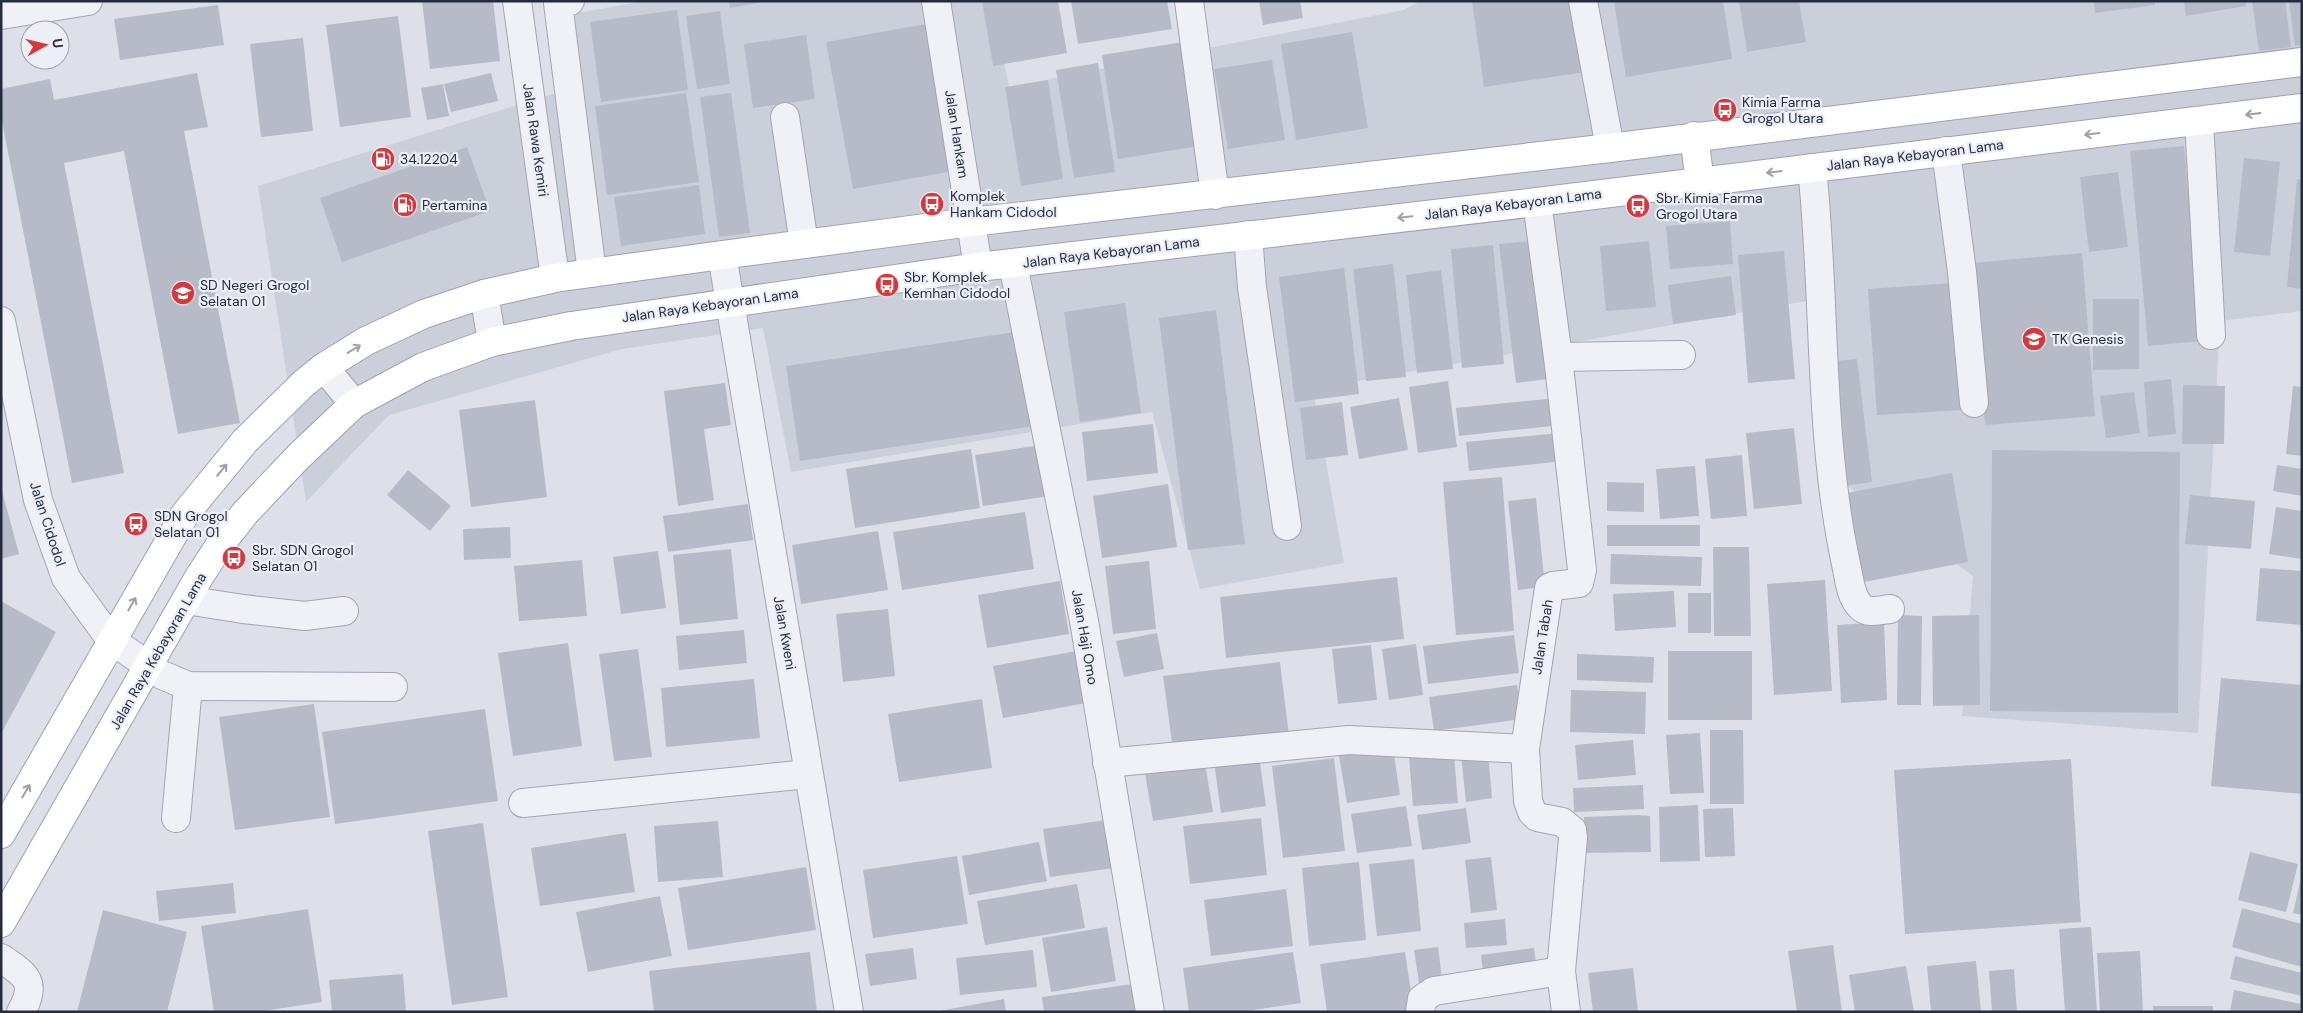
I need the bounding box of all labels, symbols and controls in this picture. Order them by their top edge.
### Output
north arrow [20,20,70,70]
text: U [48,37,67,49]
street label: Jalan Rawa Kemiri [519,82,553,198]
street label: Jalan Hankam [941,88,973,180]
place label: Kimia Farma Grogol Utara [1742,93,1823,127]
bus stop icon: Kimia Farma Grogol Utara [1712,97,1738,123]
one-way arrow [2246,109,2262,119]
one-way arrow [2084,129,2100,139]
street label: Jalan Raya Kebayoran Lama [1825,135,2005,175]
fuel station icon: 34.12204 [370,146,396,172]
place label: 34.12204 [400,150,458,168]
one-way arrow [1767,168,1783,178]
street label: Jalan Raya Kebayoran Lama [1423,184,1603,224]
place label: Komplek Hankam Cidodol [950,187,1057,221]
place label: Sbr. Kimia Farma Grogol Utara [1656,189,1763,223]
bus stop icon: Komplek Hankam Cidodol [919,191,945,217]
fuel station icon: Pertamina [392,192,418,218]
bus stop icon: Sbr. Kimia Farma Grogol Utara [1625,193,1651,219]
place label: Pertamina [422,196,487,214]
one-way arrow [1397,212,1413,222]
street label: Jalan Raya Kebayoran Lama [1021,232,1201,272]
place label: Sbr. Komplek Kemhan Cidodol [904,268,1010,302]
bus stop icon: Sbr. Komplek Kemhan Cidodol [874,272,900,298]
place label: SD Negeri Grogol Selatan 01 [200,276,309,310]
school or university icon: SD Negeri Grogol Selatan 01 [170,280,196,306]
street label: Jalan Raya Kebayoran Lama [620,284,800,326]
school or university icon: TK Genesis [2021,326,2047,352]
place label: TK Genesis [2052,330,2124,348]
one-way arrow [346,344,360,354]
one-way arrow [216,463,227,476]
street label: Jalan Cidodol [26,479,70,569]
place label: SDN Grogol Selatan 01 [154,507,228,541]
bus stop icon: SDN Grogol Selatan 01 [123,511,149,537]
place label: Sbr. SDN Grogol Selatan 01 [252,541,354,575]
bus stop icon: Sbr. SDN Grogol Selatan 01 [221,545,247,571]
street label: Jalan Raya Kebayoran Lama [106,569,210,733]
street label: Jalan Haji Omo [1068,588,1102,686]
street label: Jalan Kweni [770,595,800,671]
one-way arrow [127,598,137,612]
street label: Jalan Tabah [1527,598,1557,676]
one-way arrow [21,785,31,799]

